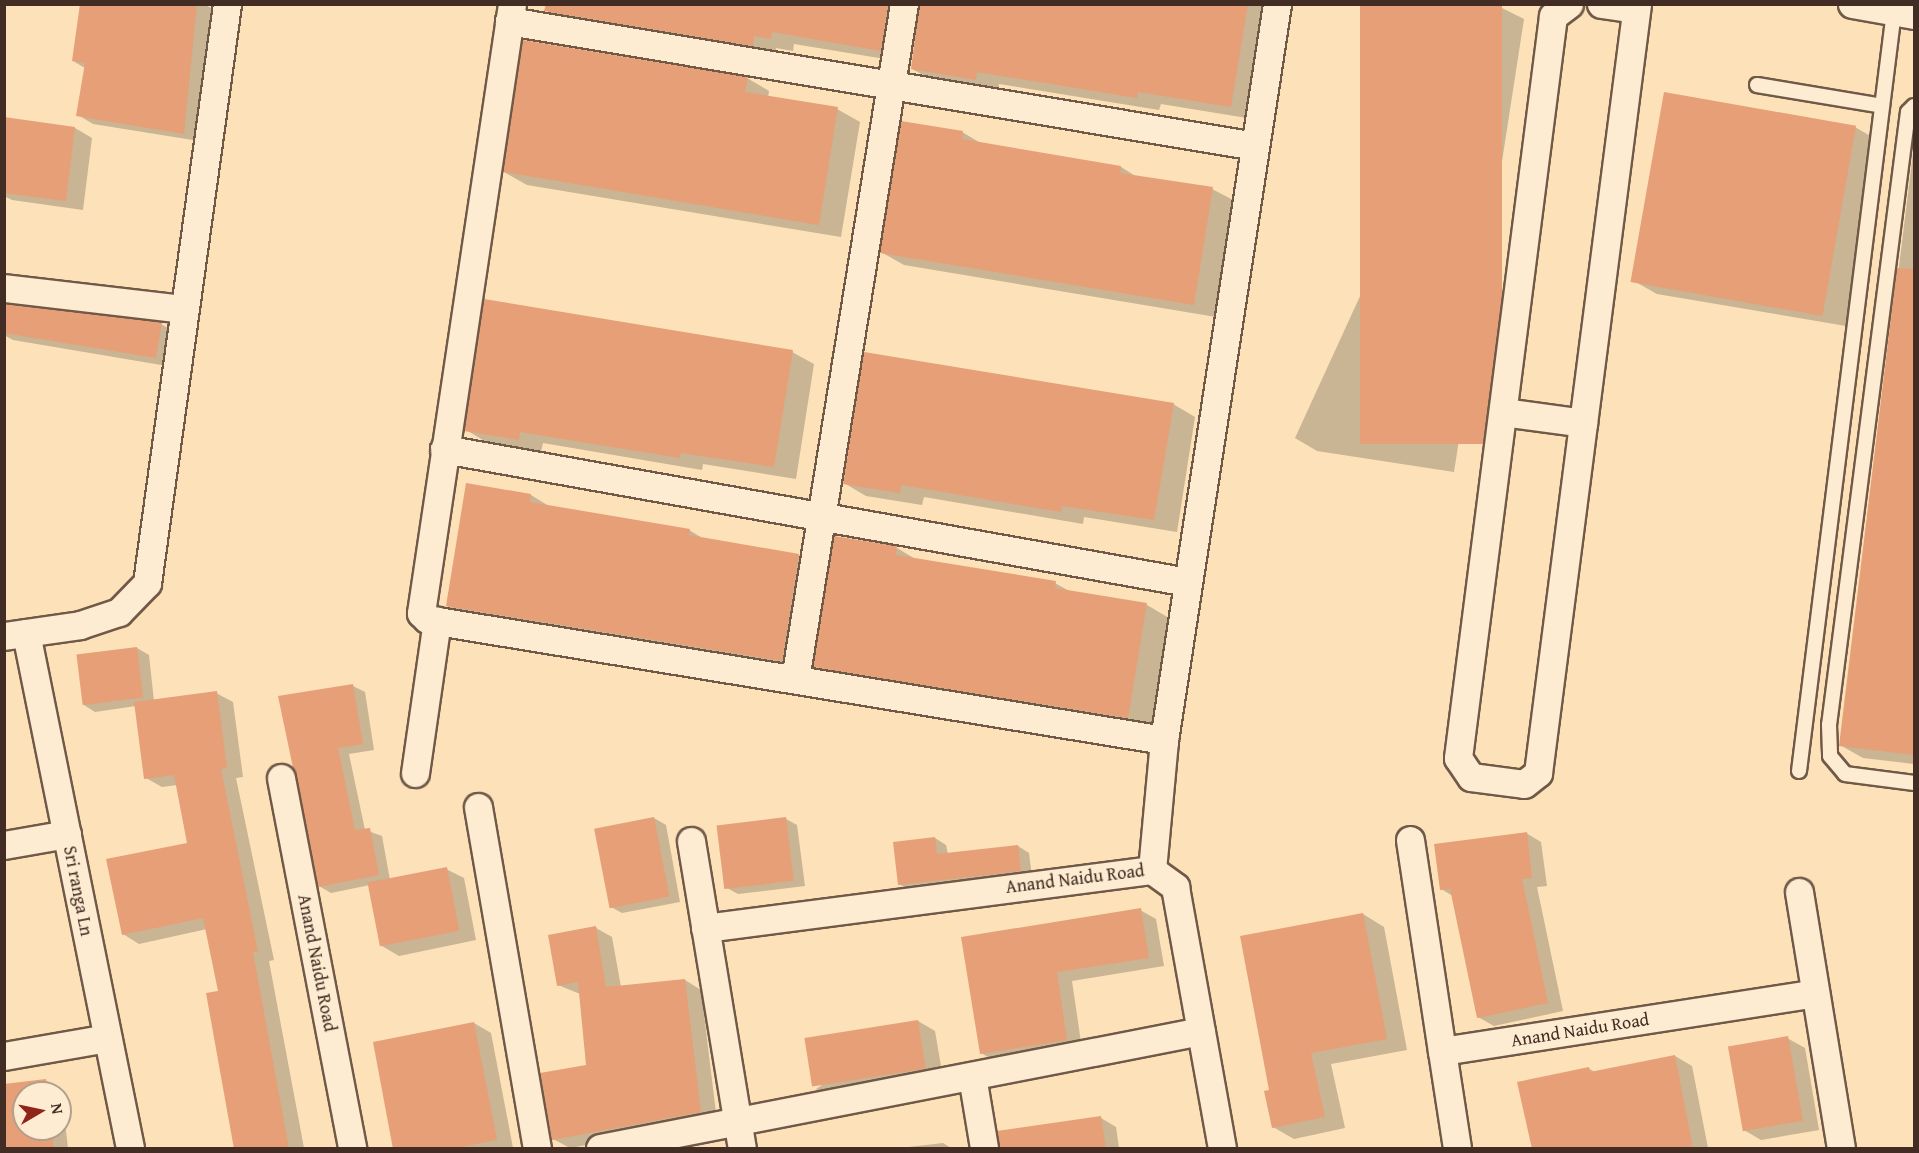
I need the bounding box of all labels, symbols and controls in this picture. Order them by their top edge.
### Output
street label: Sri ranga Ln [59,844,97,938]
street label: Anand Naidu Road [1004,860,1146,898]
street label: Anand Naidu Road [293,892,341,1034]
street label: Anand Naidu Road [1509,1008,1651,1052]
north arrow [12,1081,72,1141]
text: N [45,1101,70,1116]

